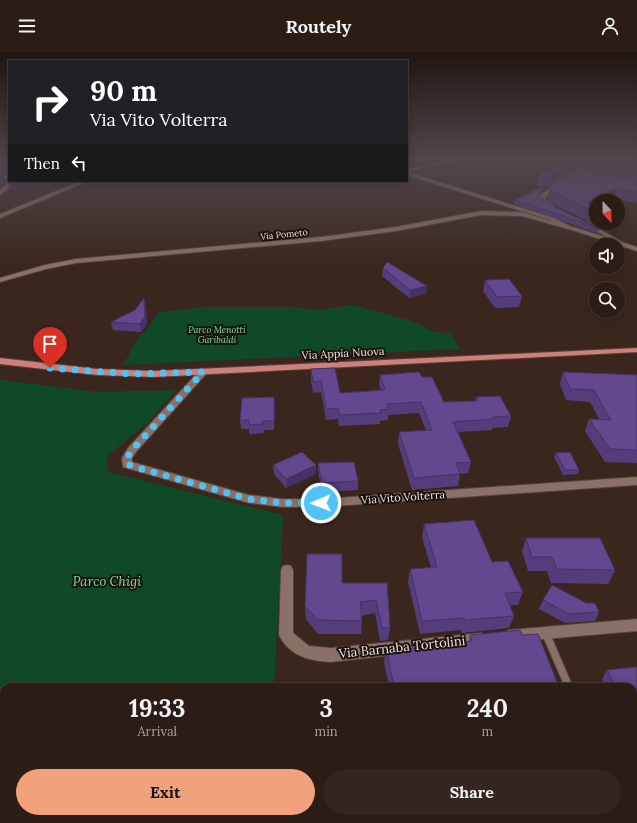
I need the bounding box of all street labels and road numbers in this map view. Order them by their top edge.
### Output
street label: Via Pometo [259,226,308,242]
street label: Via Appia Nuova [300,344,385,362]
street label: Via Vito Volterra [360,487,446,507]
street label: Via Barnaba Tortolini [337,632,466,662]

